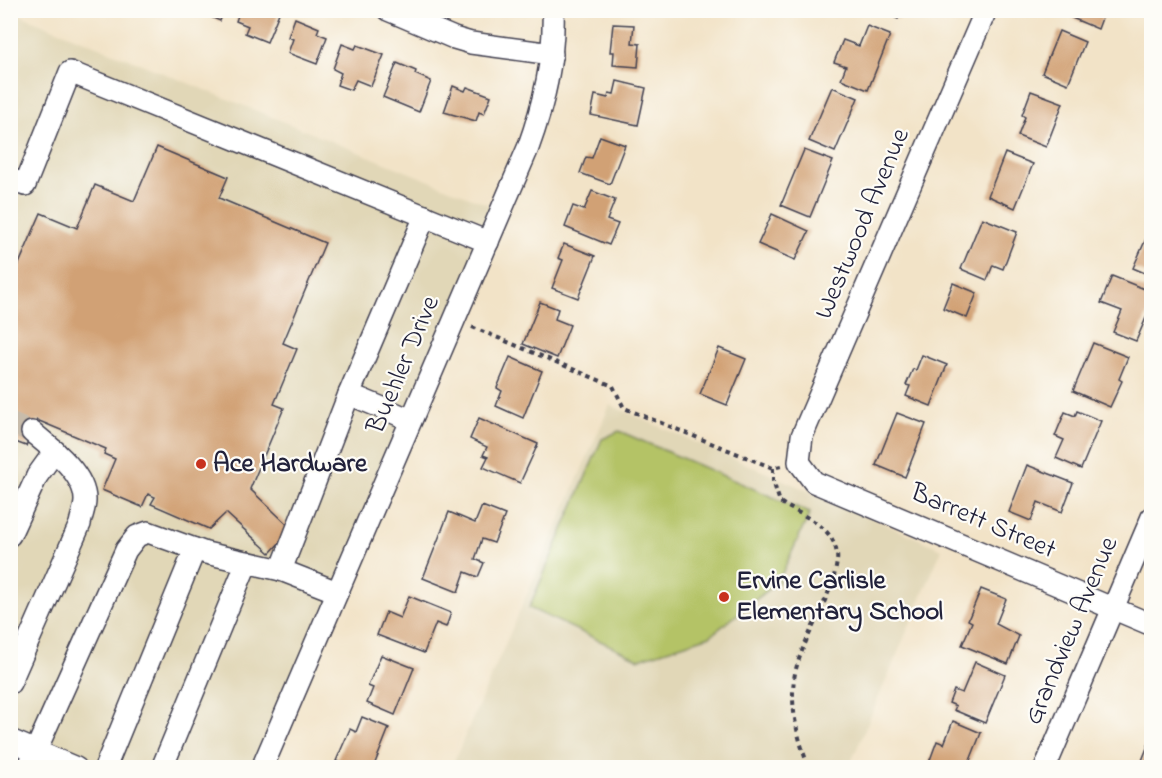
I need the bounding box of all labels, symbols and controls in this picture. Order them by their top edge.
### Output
street label: Westwood Avenue [805,122,921,326]
street label: Buehler Drive [357,289,451,441]
place label: Ace Hardware [213,445,368,484]
marker: Ace Hardware [194,457,208,471]
street label: Barrett Street [903,473,1062,570]
street label: Grandview Avenue [1015,530,1130,731]
place label: Ervine Carlisle Elementary School [736,562,943,632]
marker: Ervine Carlisle Elementary School [717,590,731,604]

